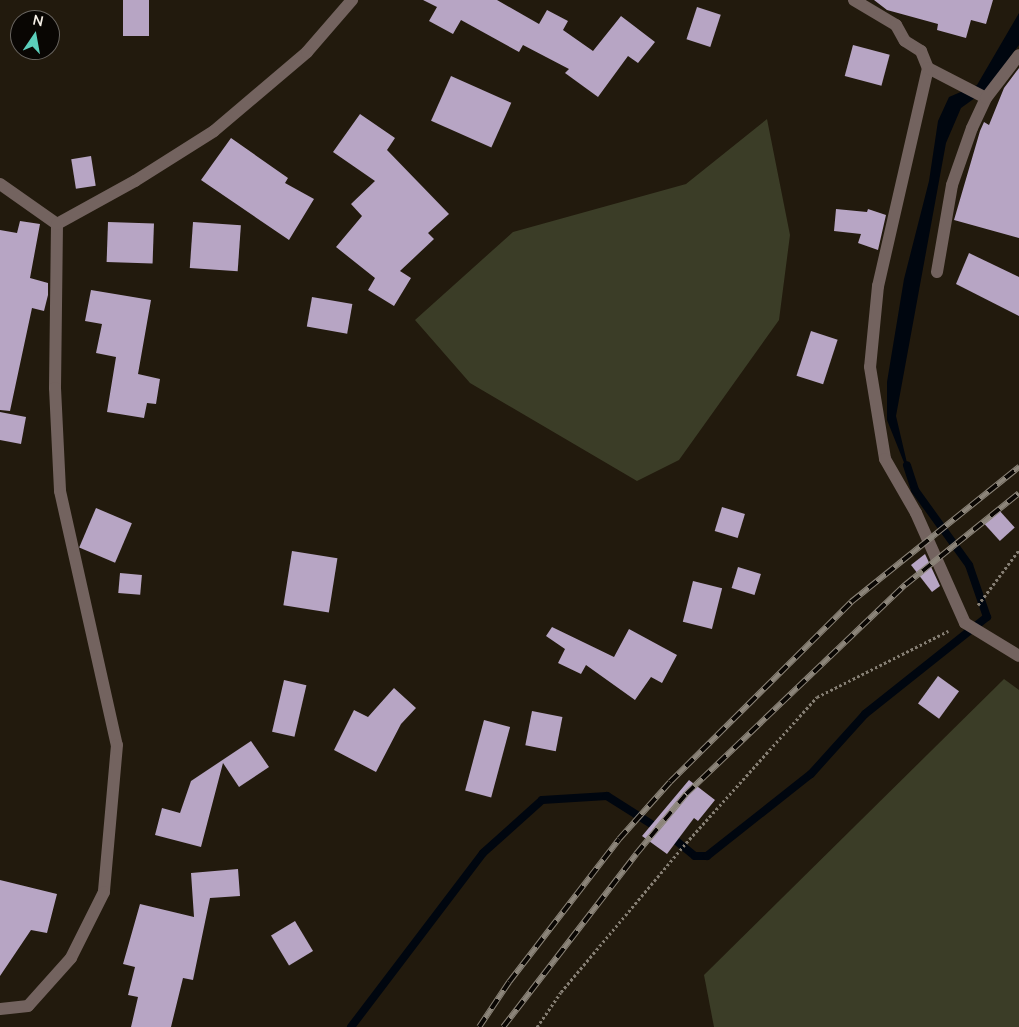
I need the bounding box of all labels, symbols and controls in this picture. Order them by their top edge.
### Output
north arrow [10,10,60,60]
text: N [31,10,45,31]

